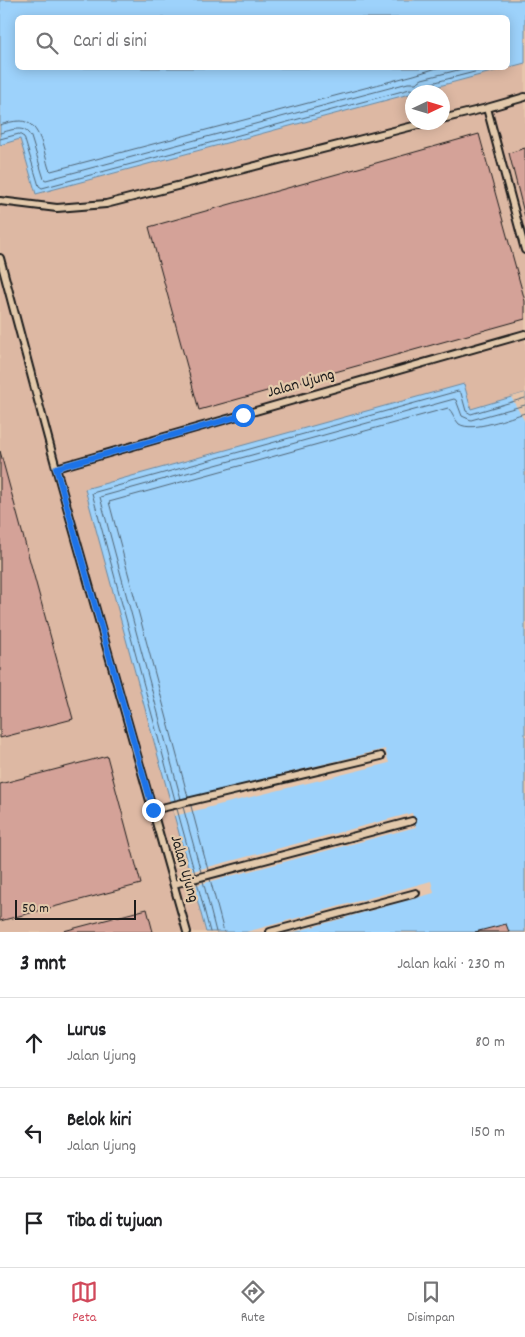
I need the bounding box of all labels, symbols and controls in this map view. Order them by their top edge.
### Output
search box [15,15,510,70]
icon: search [33,29,61,57]
text: Cari di sini [73,29,147,56]
north arrow [405,85,450,130]
street label: Jalan Ujung [265,363,337,405]
route start [232,404,255,427]
route end [142,799,165,822]
street label: Jalan Ujung [163,833,205,905]
scale bar [15,897,136,920]
text: 50 m [22,899,49,919]
text: 3 mnt [20,950,66,980]
text: Jalan kaki · 230 m [397,953,505,976]
text: Lurus [67,1018,106,1045]
icon: ahead [20,1029,48,1057]
text: 80 m [475,1031,505,1054]
text: Jalan Ujung [67,1045,136,1068]
text: Belok kiri [67,1108,131,1135]
icon: left [20,1119,48,1147]
text: 150 m [471,1121,505,1144]
text: Jalan Ujung [67,1135,136,1158]
icon: arrive [20,1209,48,1237]
text: Tiba di tujuan [67,1209,162,1236]
tab: Peta [70,1278,98,1328]
tab: Rute [239,1278,267,1328]
tab: Disimpan [407,1278,455,1328]

